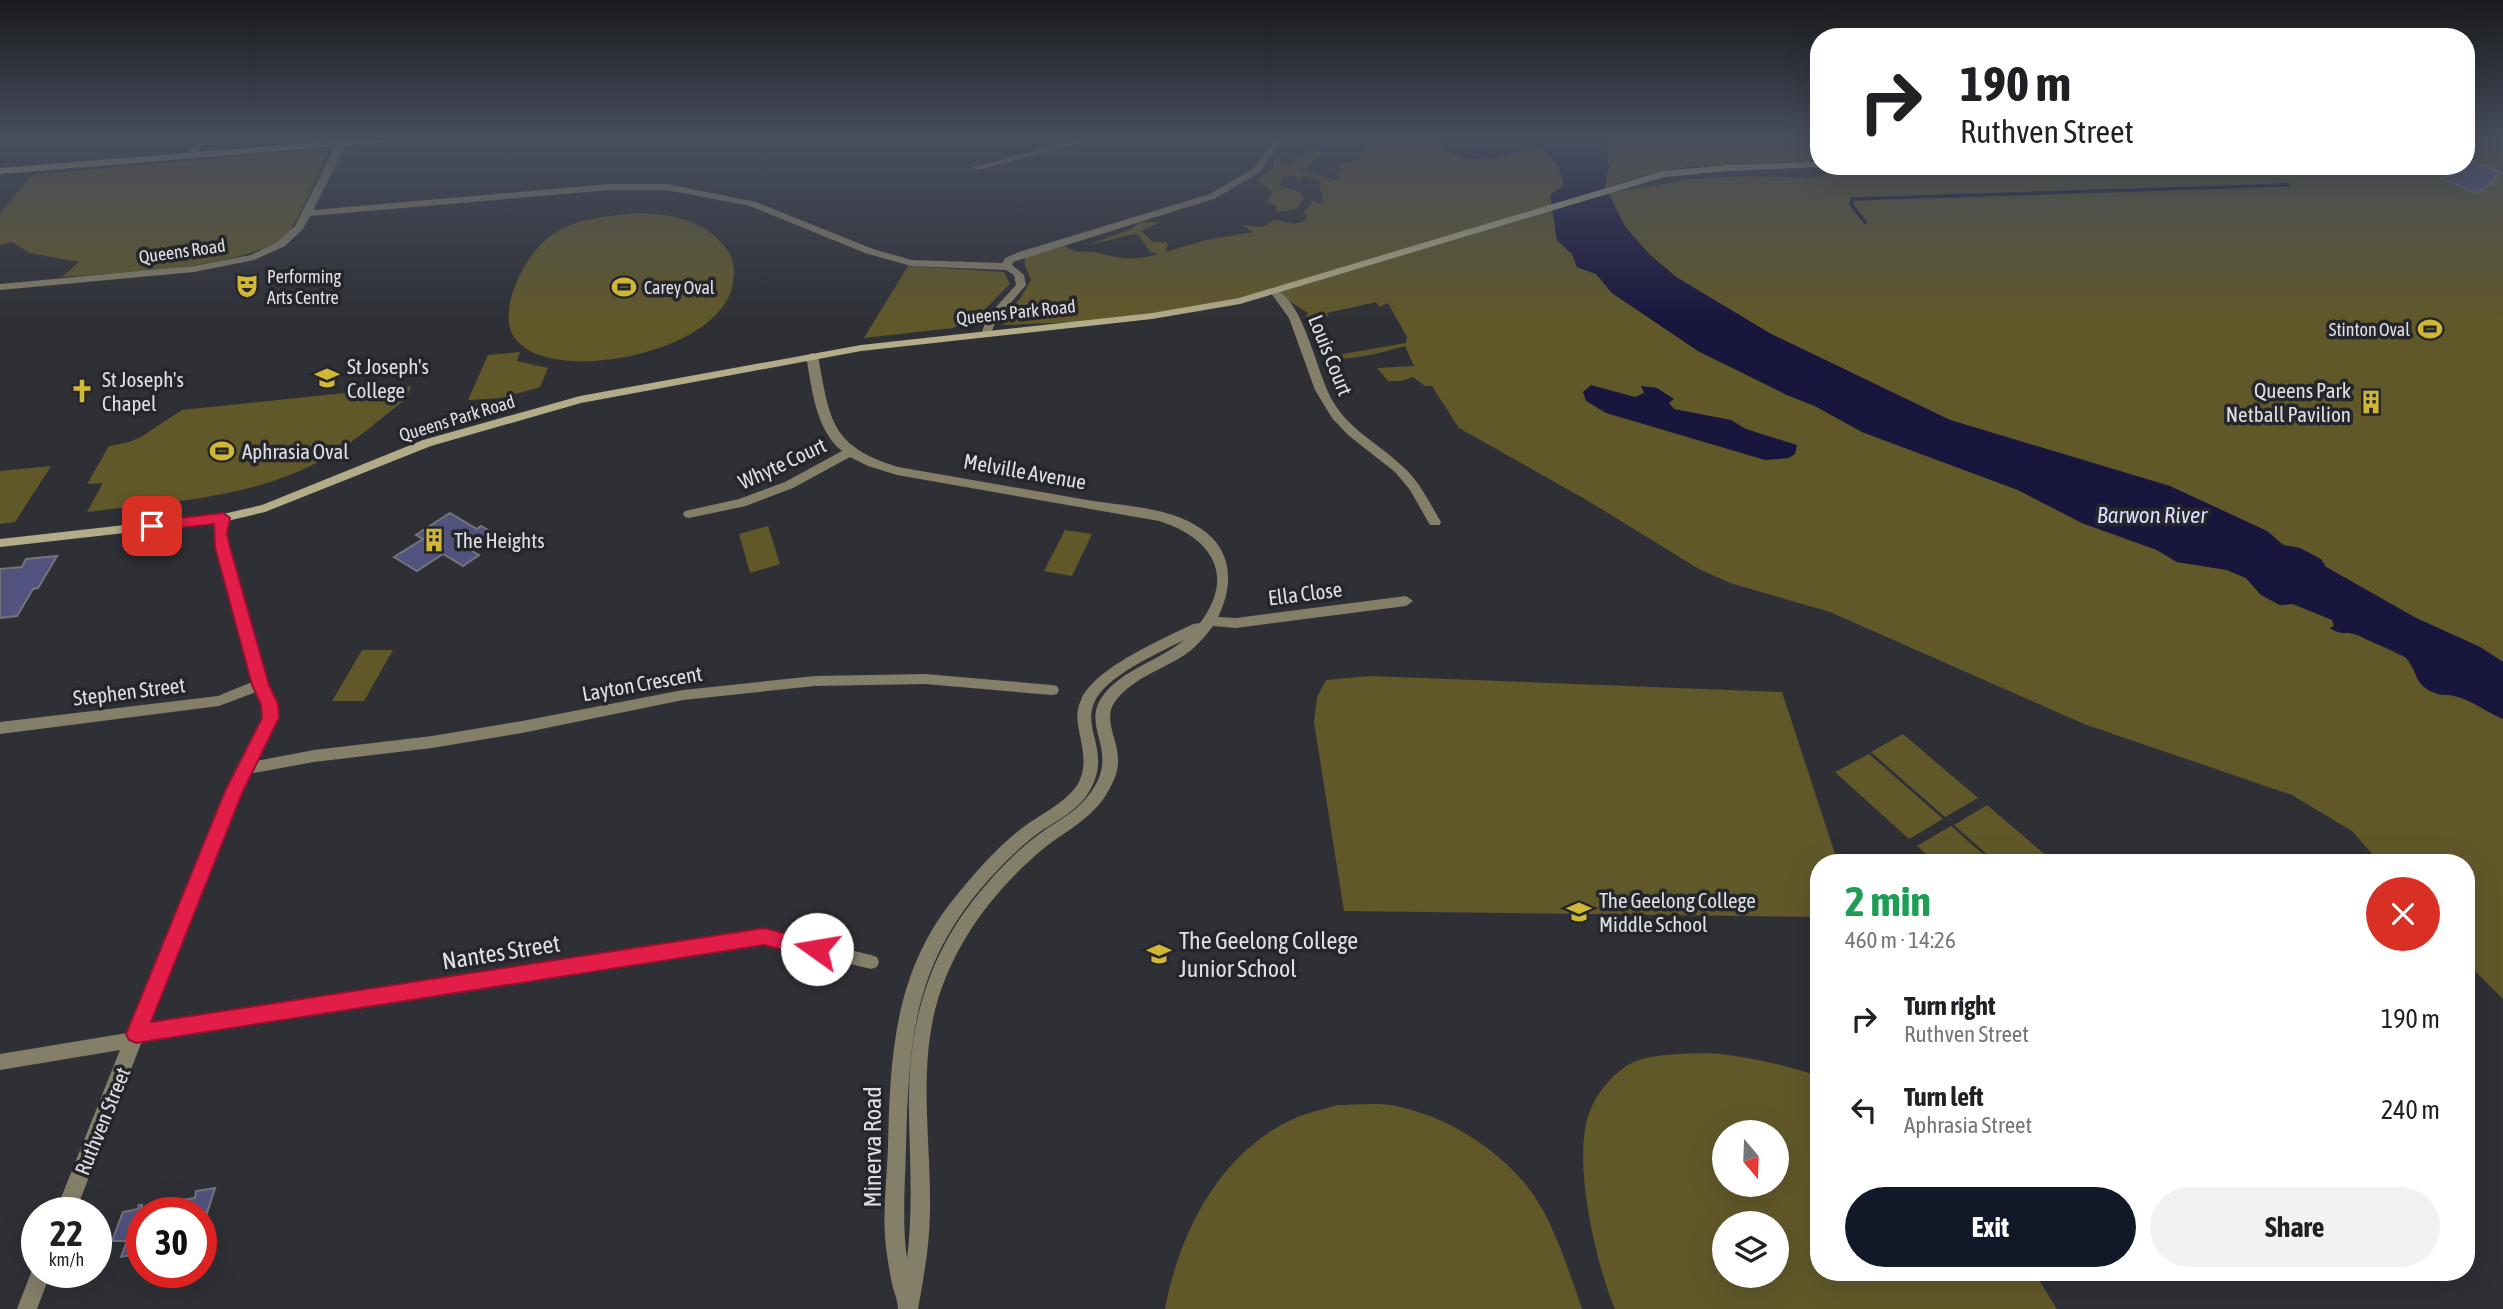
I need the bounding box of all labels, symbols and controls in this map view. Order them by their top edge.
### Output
text: 190 m [1960,55,2071,111]
icon: right [1845,56,1936,147]
text: Ruthven Street [1960,113,2134,150]
street label: Queens Road [137,235,227,267]
place label: Performing Arts Centre [267,266,342,308]
theatre icon: Performing Arts Centre [233,272,261,300]
sports icon: Carey Oval [610,273,638,301]
place label: Carey Oval [644,277,715,298]
street label: Queens Park Road [955,295,1077,329]
street label: Louis Court [1304,311,1358,399]
sports icon: Stinton Oval [2416,315,2444,343]
place label: Stinton Oval [2329,319,2410,340]
place label: St Joseph's College [347,354,429,402]
school or university icon: St Joseph's College [313,364,341,392]
place label: St Joseph's Chapel [102,367,184,415]
church icon: St Joseph's Chapel [68,377,96,405]
place label: Queens Park Netball Pavilion [2226,378,2351,426]
building icon: Queens Park Netball Pavilion [2357,388,2385,416]
street label: Queens Park Road [397,390,517,446]
street label: Whyte Court [734,432,830,494]
sports icon: Aphrasia Oval [208,437,236,465]
place label: Aphrasia Oval [242,439,349,463]
street label: Melville Avenue [962,448,1088,494]
pin [122,496,182,556]
water label: Barwon River [2097,502,2208,528]
icon: arrive [133,507,171,545]
building icon: The Heights [420,526,448,554]
place label: The Heights [454,528,545,552]
street label: Ella Close [1267,577,1343,609]
street label: Layton Crescent [580,661,704,705]
street label: Stephen Street [71,672,187,710]
text: 2 min [1845,877,1931,925]
button: close [2366,877,2440,951]
place label: The Geelong College Middle School [1599,888,1756,936]
school or university icon: The Geelong College Middle School [1565,898,1593,926]
position arrow [780,912,854,986]
place label: The Geelong College Junior School [1179,927,1358,982]
text: 460 m · 14:26 [1845,927,1956,953]
street label: Nantes Street [440,929,562,975]
school or university icon: The Geelong College Junior School [1145,940,1173,968]
text: Turn right [1904,991,1995,1021]
icon: right [1845,1000,1883,1038]
text: 190 m [2381,1004,2440,1034]
text: Ruthven Street [1904,1021,2029,1047]
street label: Ruthven Street [70,1064,134,1178]
text: Turn left [1904,1082,1984,1112]
street label: Minerva Road [859,1086,886,1208]
icon: left [1845,1091,1883,1129]
text: 240 m [2381,1095,2440,1125]
text: Aphrasia Street [1904,1112,2032,1138]
north arrow [1712,1120,1788,1197]
map controls [1712,1120,1789,1288]
button: Exit [1845,1187,2136,1267]
button: Share [2150,1187,2440,1267]
speed limit sign: 30 [126,1197,217,1288]
button: layers [1712,1211,1789,1288]
text: 22 [50,1213,83,1253]
text: km/h [49,1249,84,1270]

